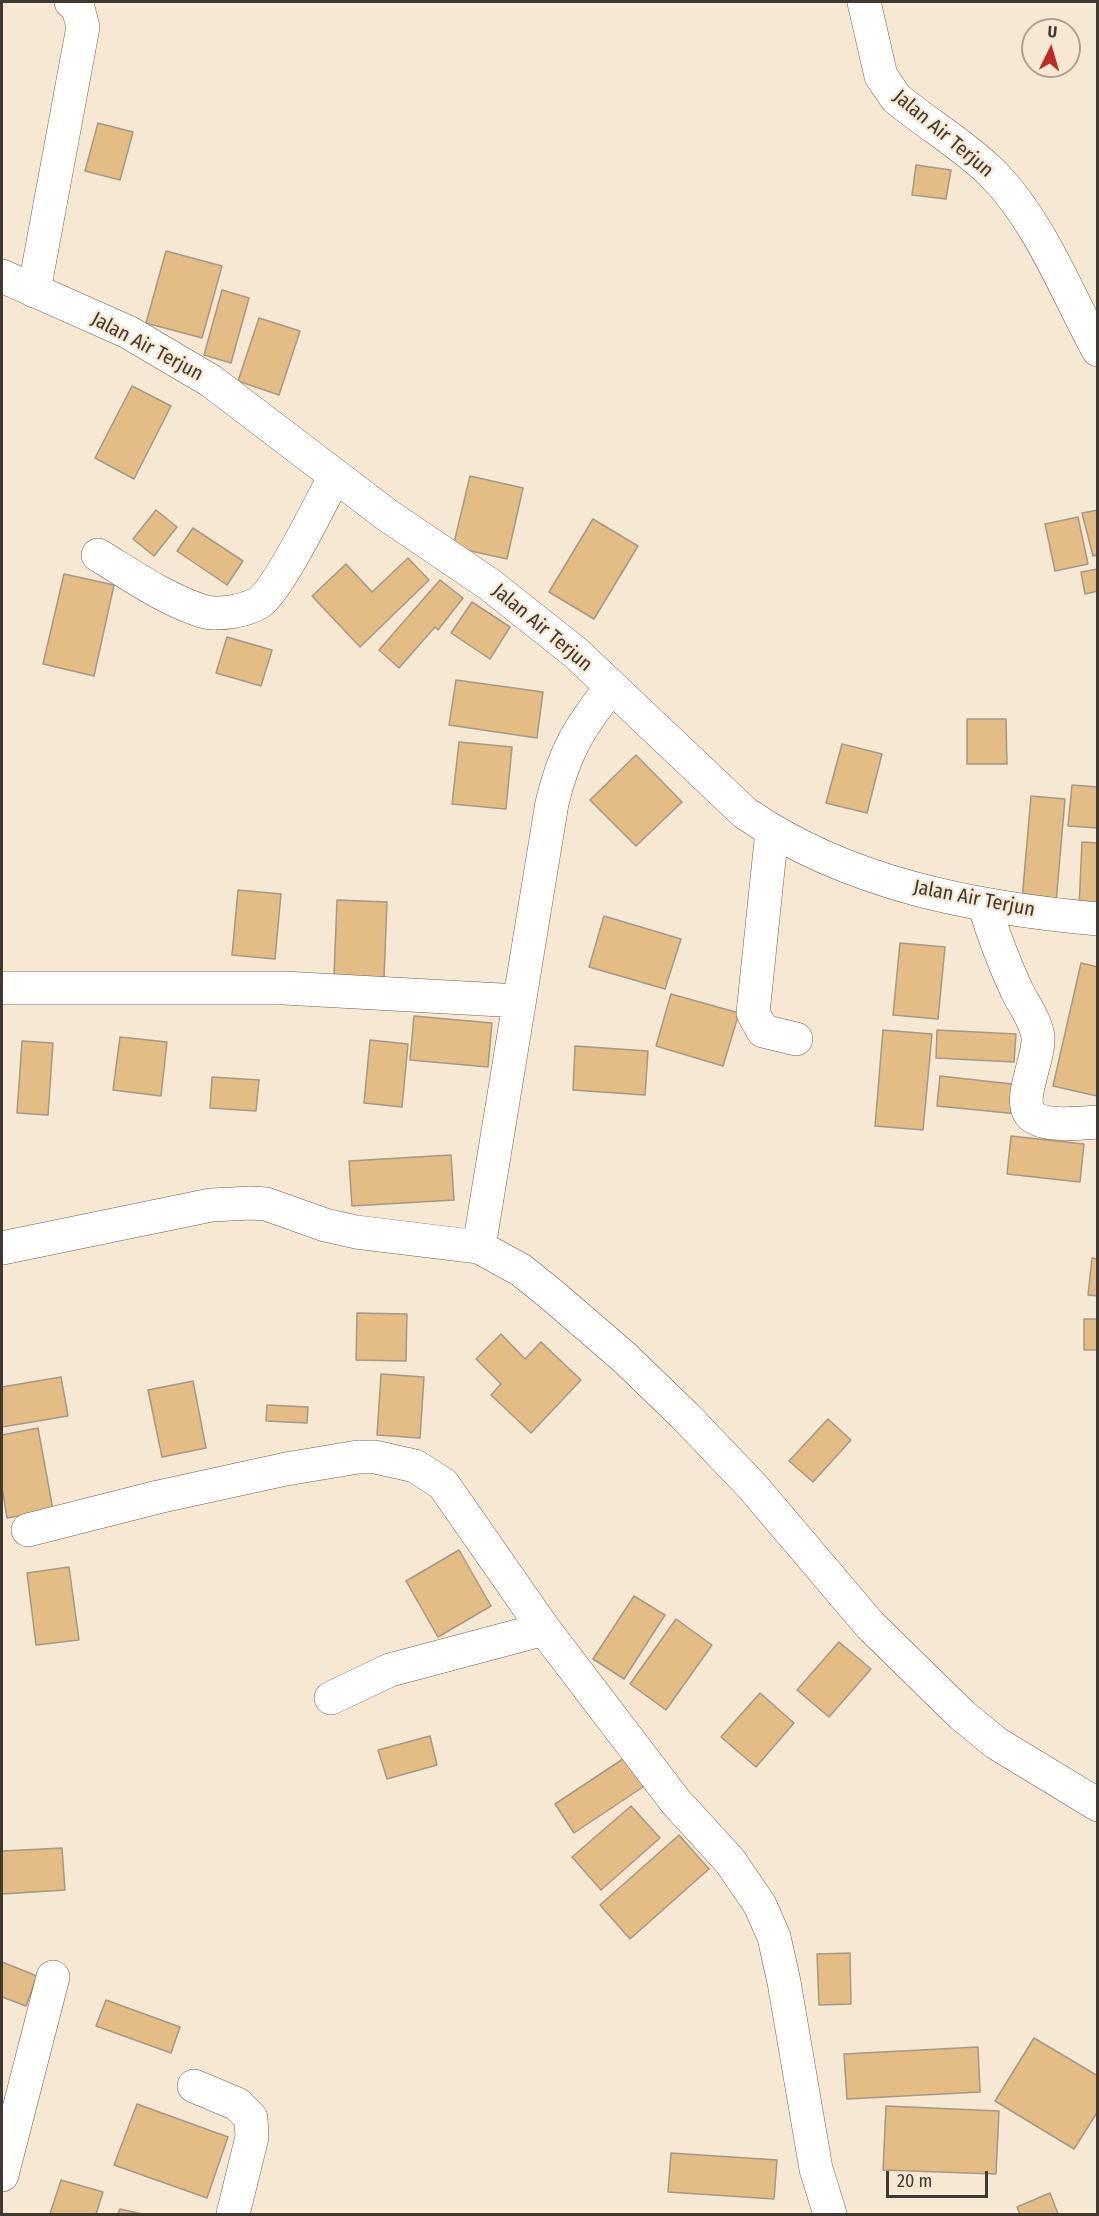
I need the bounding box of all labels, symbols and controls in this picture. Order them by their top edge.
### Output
north arrow [1021,18,1081,78]
text: U [1047,22,1058,41]
street label: Jalan Air Terjun [888,85,998,183]
street label: Jalan Air Terjun [87,307,207,387]
street label: Jalan Air Terjun [487,579,597,677]
street label: Jalan Air Terjun [911,875,1037,923]
scale bar [889,2159,991,2197]
text: 20 m [897,2170,932,2192]

